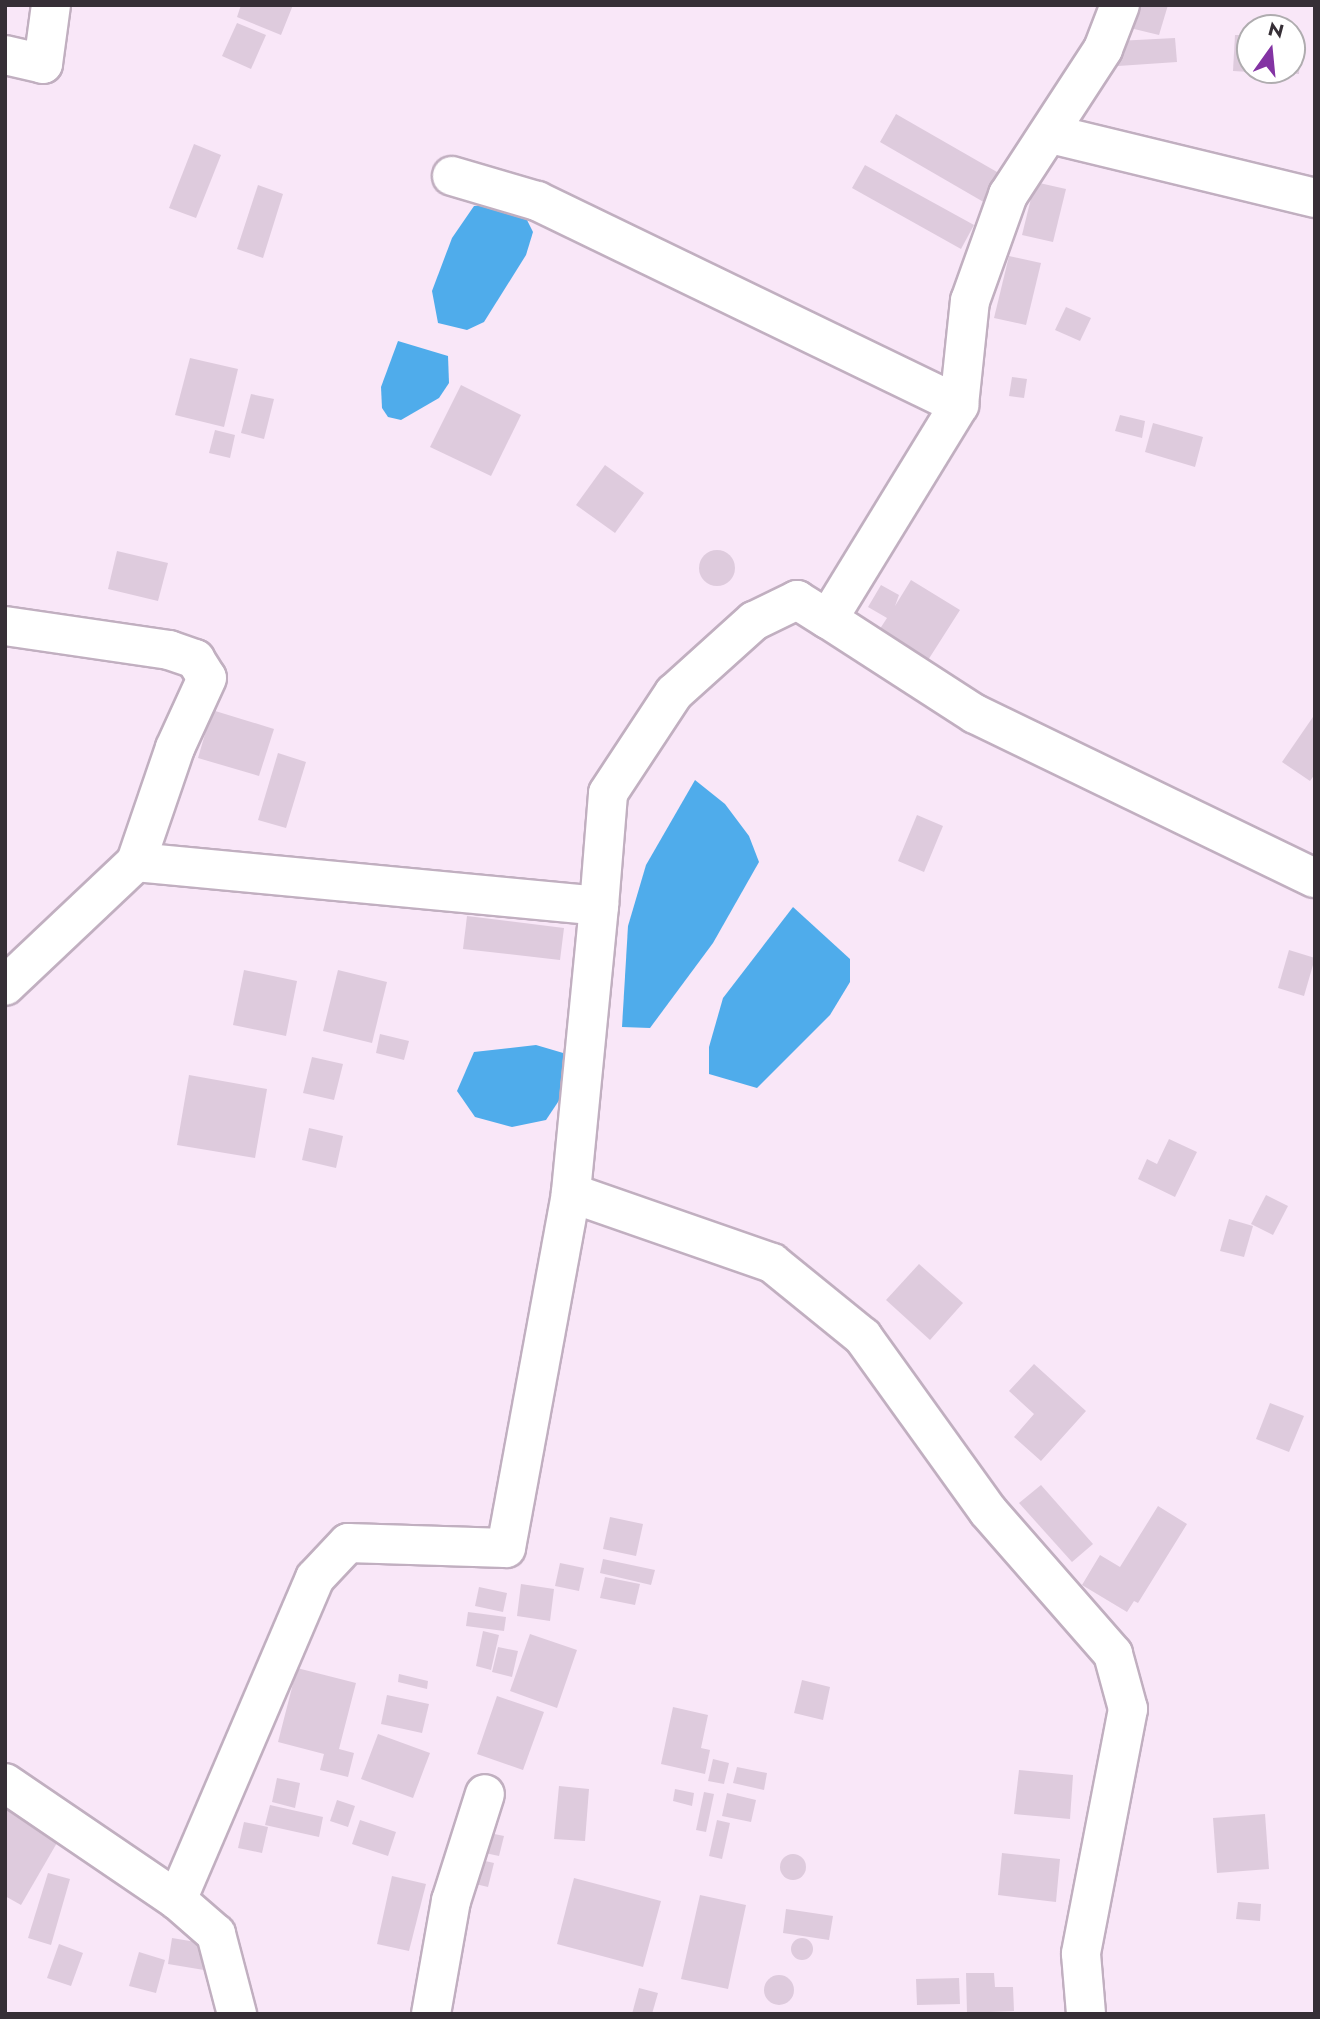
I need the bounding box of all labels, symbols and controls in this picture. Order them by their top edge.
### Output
north arrow [1236,14,1306,84]
text: N [1265,15,1287,45]

